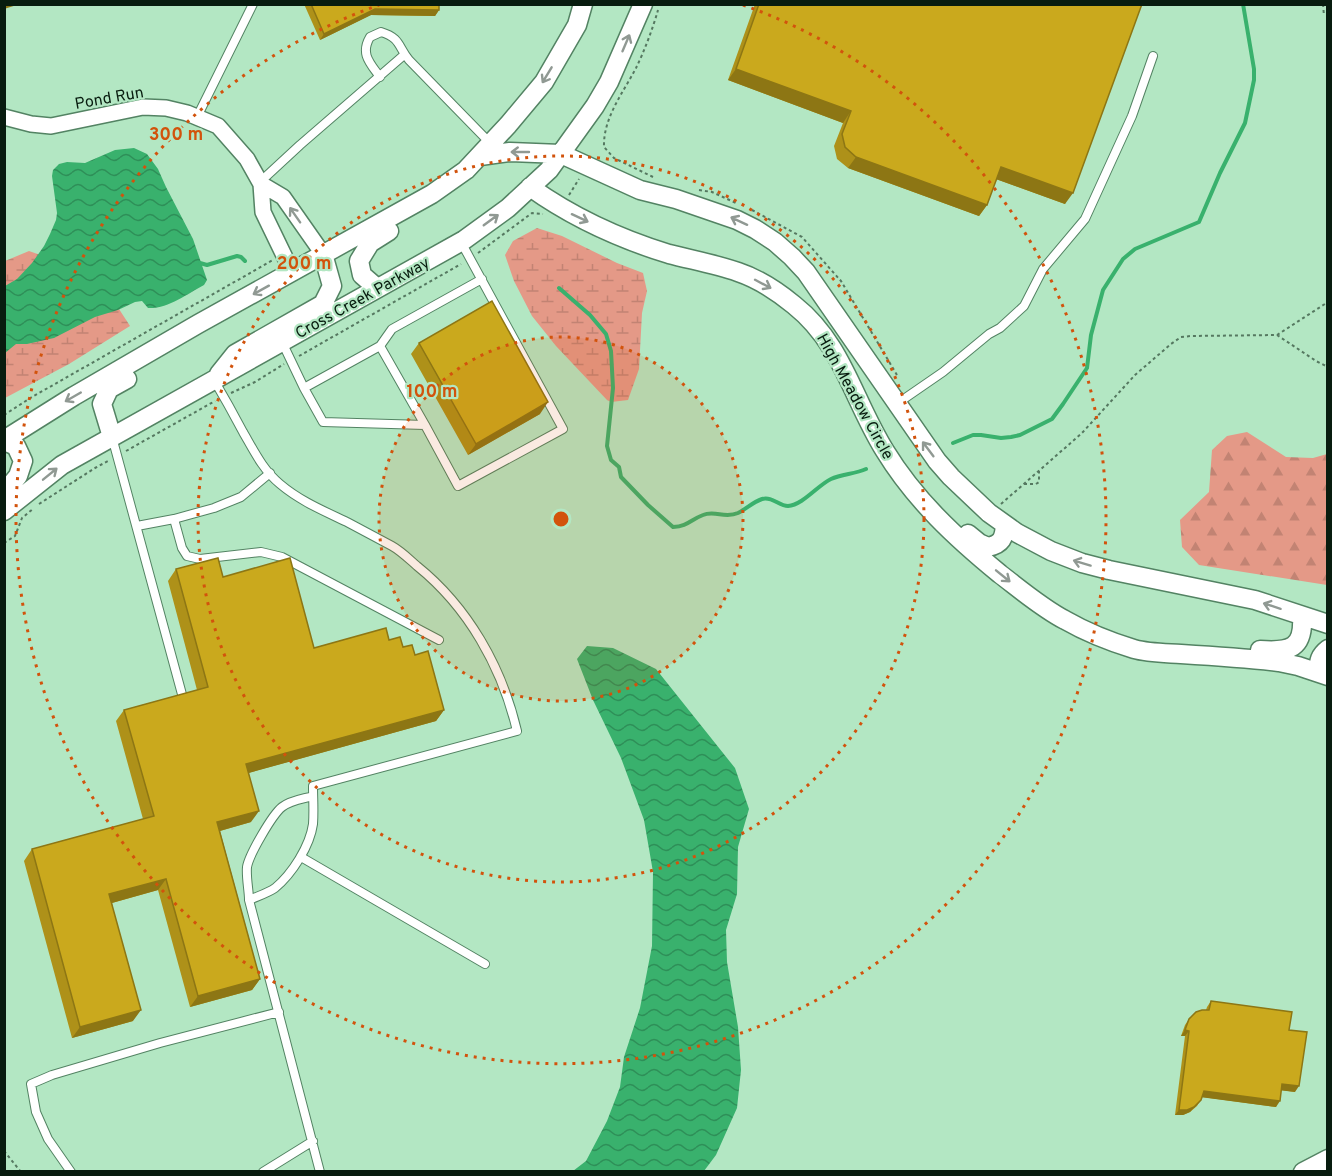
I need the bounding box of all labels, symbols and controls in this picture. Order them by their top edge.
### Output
one-way arrow [621,35,632,53]
one-way arrow [541,66,553,83]
street label: Pond Run [73,83,145,115]
text: 300 m [149,124,203,147]
one-way arrow [511,146,531,158]
one-way arrow [289,208,301,224]
one-way arrow [570,212,588,224]
one-way arrow [483,214,499,226]
one-way arrow [730,214,748,226]
text: 200 m [276,253,332,276]
street label: Cross Creek Parkway [292,254,434,344]
one-way arrow [754,278,771,290]
one-way arrow [253,284,270,296]
street label: High Meadow Circle [811,330,897,464]
text: 100 m [406,381,458,404]
one-way arrow [65,391,82,403]
one-way arrow [922,441,934,457]
one-way arrow [42,468,58,481]
centre of rings [551,509,571,529]
one-way arrow [1073,557,1092,568]
one-way arrow [995,569,1011,582]
one-way arrow [1263,599,1282,610]

